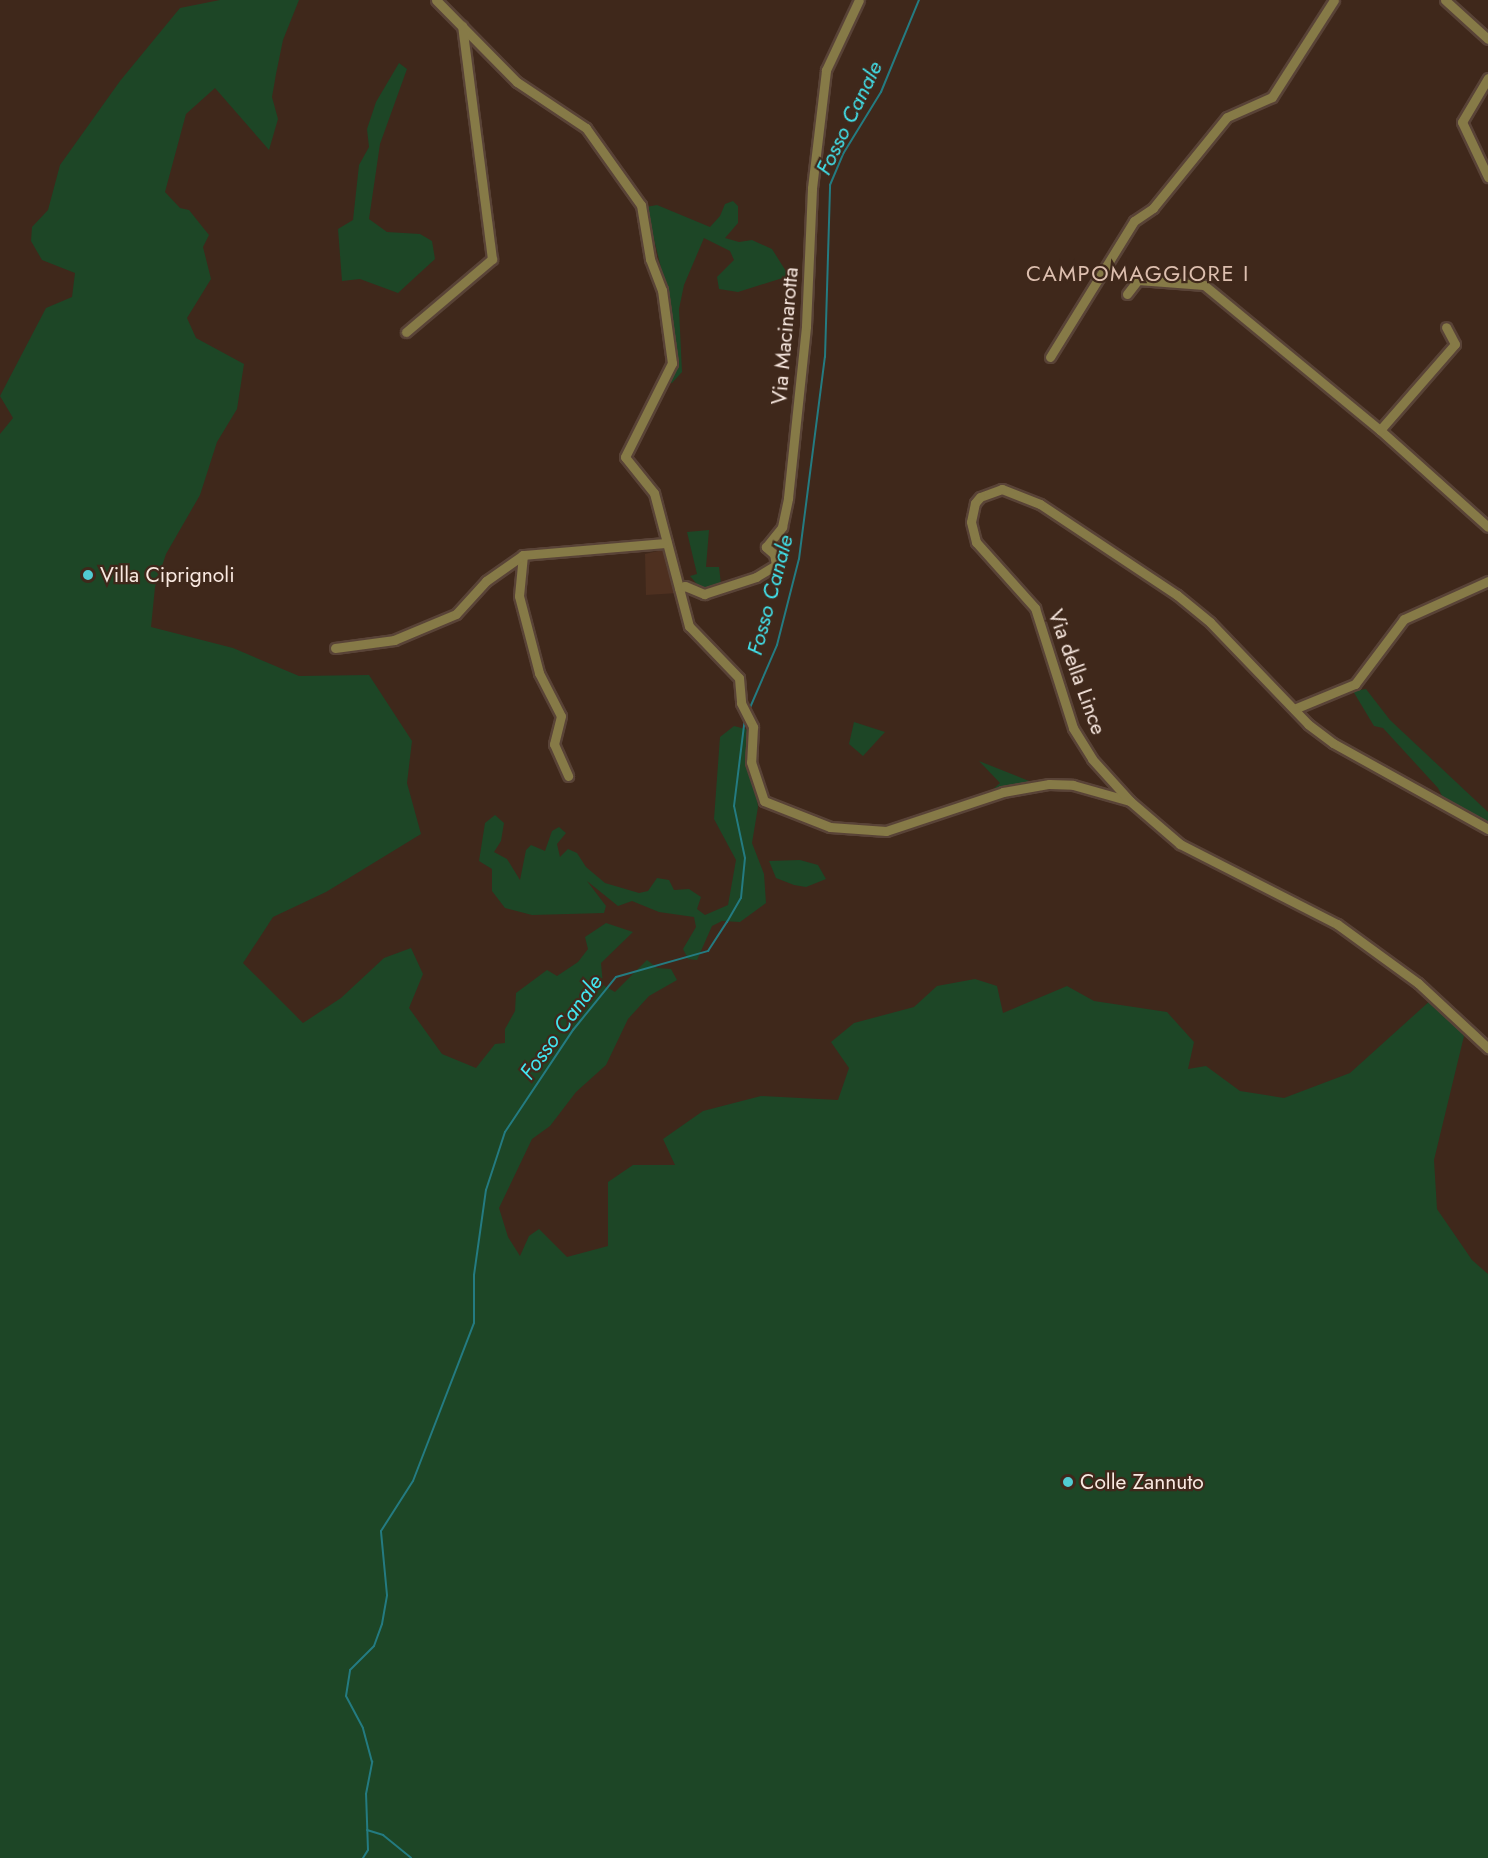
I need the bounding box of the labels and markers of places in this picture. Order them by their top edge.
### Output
place label: Villa Ciprignoli [100,562,235,588]
marker: Villa Ciprignoli [81,568,95,582]
place label: Colle Zannuto [1080,1469,1204,1495]
marker: Colle Zannuto [1061,1475,1075,1489]

